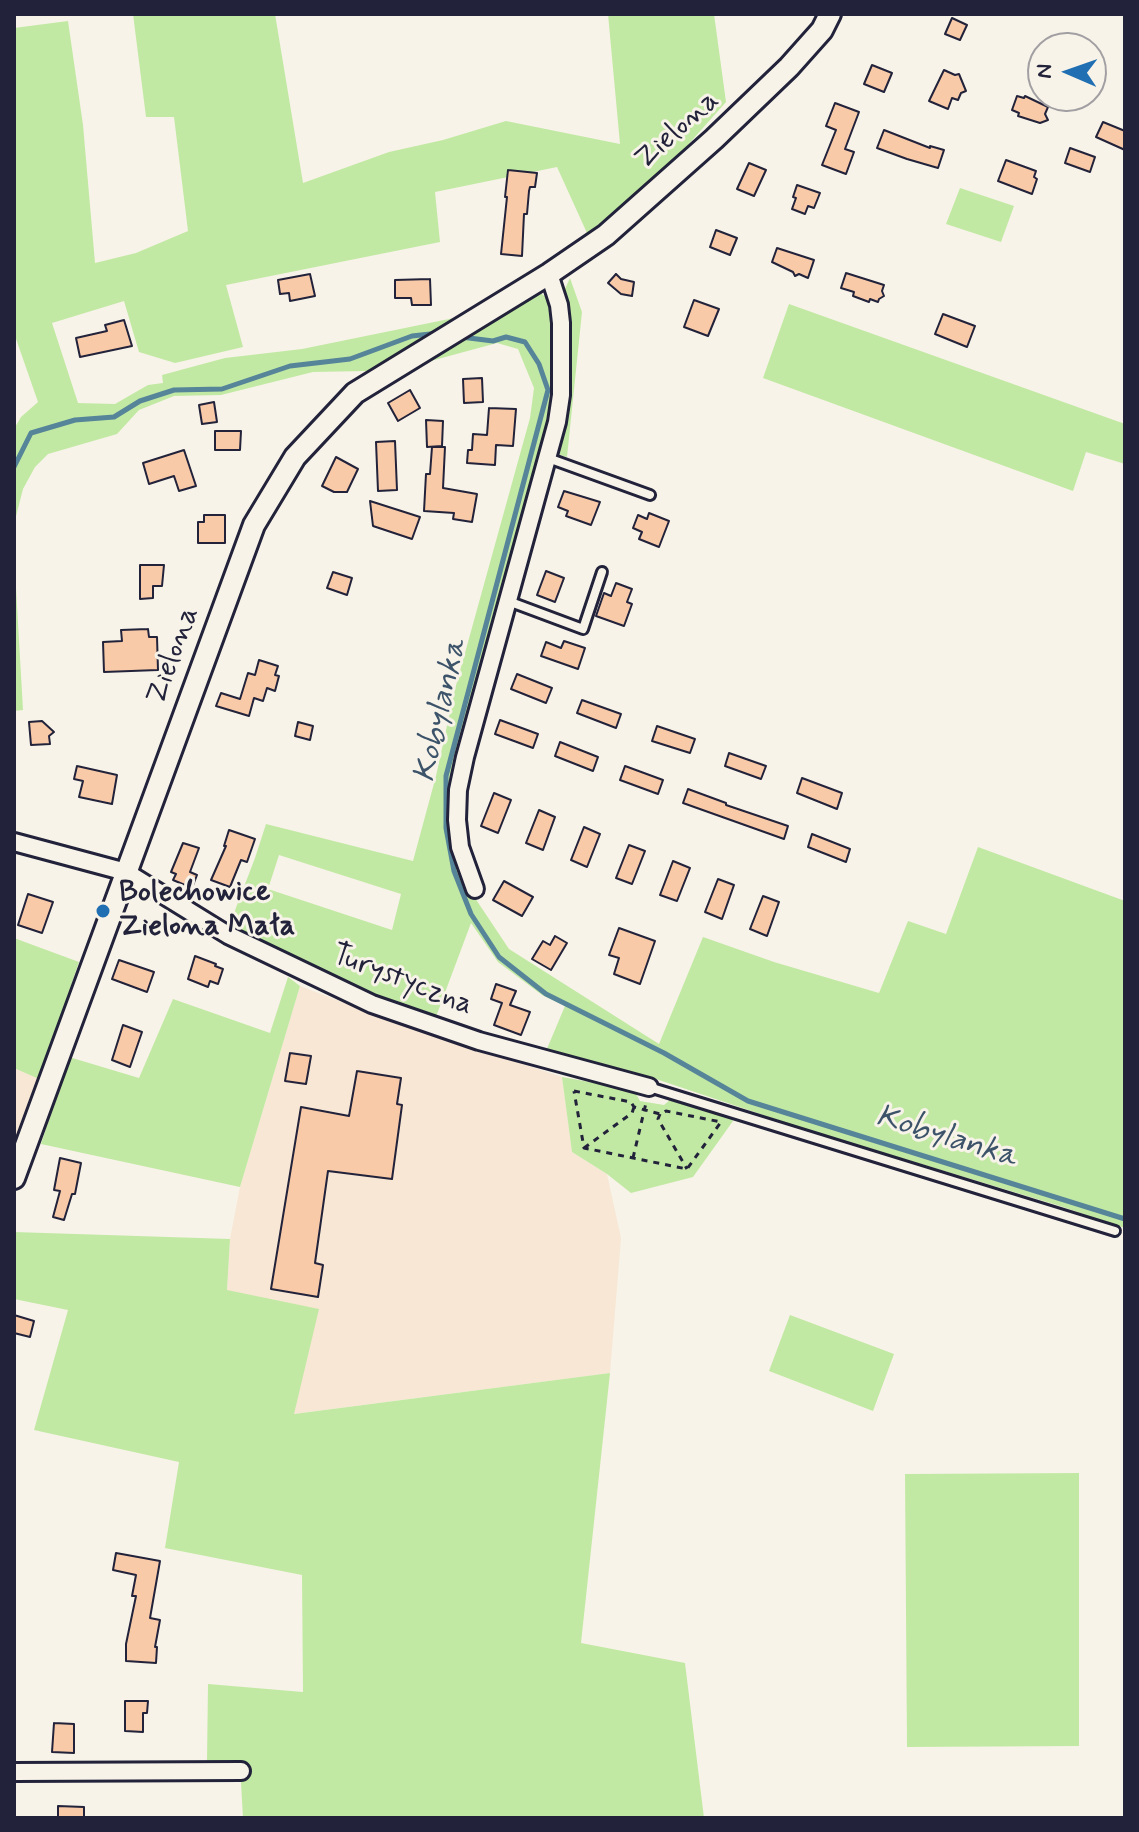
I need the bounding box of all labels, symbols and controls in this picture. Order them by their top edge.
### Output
north arrow [1027,32,1107,112]
text: N [1031,63,1059,79]
street label: Zielona [629,84,727,178]
street label: Zielona [140,602,208,710]
water label: Kobylanka [407,636,477,786]
place label: Bolechowice Zielona Mała [119,876,295,946]
marker: Bolechowice Zielona Mała [94,902,112,920]
street label: Turystyczna [326,938,478,1024]
water label: Kobylanka [871,1098,1021,1178]

